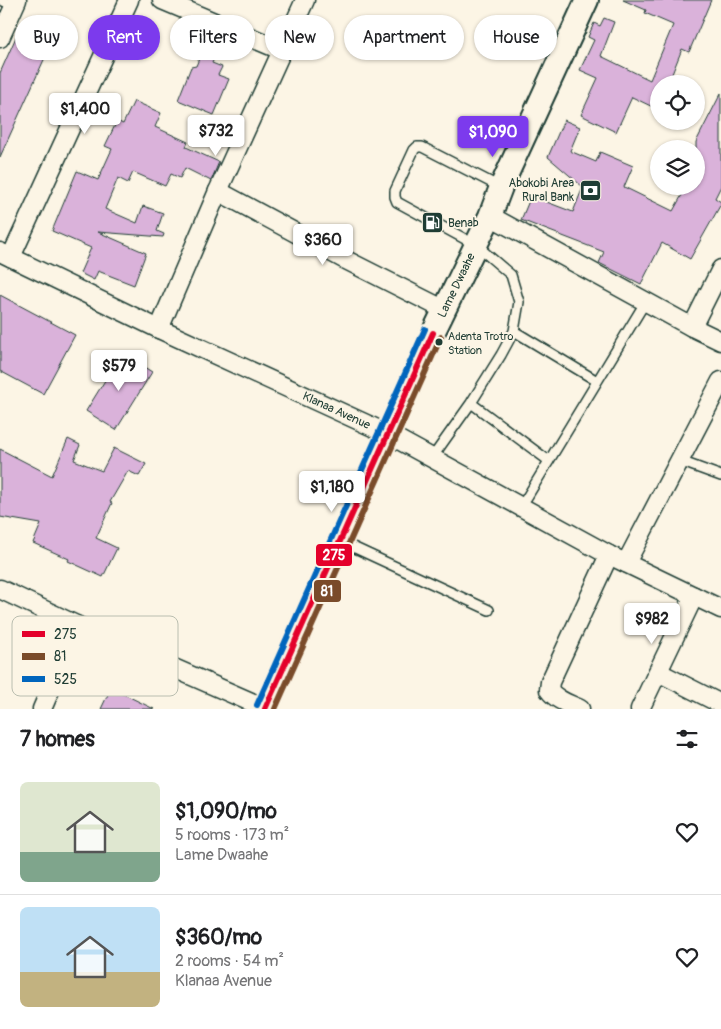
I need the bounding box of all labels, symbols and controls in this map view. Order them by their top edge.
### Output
chip: Buy [15,15,78,60]
chip: Rent [88,15,160,60]
chip: Filters [170,15,255,60]
chip: New [265,15,334,60]
chip: Apartment [344,15,464,60]
chip: House [474,15,557,60]
map controls [650,75,705,195]
button: locate [650,75,705,130]
pin: $1,400 [44,92,126,135]
text: $1,400 [60,99,110,119]
pin: $732 [186,114,246,157]
pin: $1,090 [452,116,534,158]
text: $732 [198,121,234,141]
text: $1,090 [468,122,518,142]
button: layers [650,140,705,195]
place label: Abokobi Area Rural Bank [508,176,574,205]
bank icon: Abokobi Area Rural Bank [578,178,602,202]
fuel station icon: Benab [420,211,444,235]
place label: Benab [448,216,479,231]
pin: $360 [293,224,353,266]
text: $360 [304,230,342,250]
street label: Lame Dwaahe [434,250,478,320]
place label: Adenta Trotro Station [448,330,513,357]
marker: Adenta Trotro Station [434,337,444,347]
pin: $579 [89,350,149,392]
text: $579 [102,356,136,376]
street label: Klanaa Avenue [300,388,373,432]
pin: $1,180 [291,470,373,513]
text: $1,180 [310,477,354,497]
line badge: 275 [315,543,353,567]
text: 275 [323,547,346,564]
line badge: 81 [313,579,342,603]
text: 81 [321,583,333,600]
pin: $982 [622,602,682,645]
text: $982 [635,609,669,629]
legend [12,616,178,696]
text: 275 [54,626,77,643]
text: 81 [54,648,67,665]
text: 525 [54,671,77,688]
icon: filters [673,725,701,753]
text: 7 homes [20,726,95,753]
text: $1,090/mo [175,798,277,825]
icon: home [60,802,120,862]
icon: heart [673,818,701,846]
text: 5 rooms · 173 m² [175,825,289,845]
text: Lame Dwaahe [175,845,268,865]
text: $360/mo [175,924,262,951]
icon: home [60,927,120,987]
icon: heart [673,943,701,971]
text: 2 rooms · 54 m² [175,951,284,971]
text: Klanaa Avenue [175,971,272,991]

